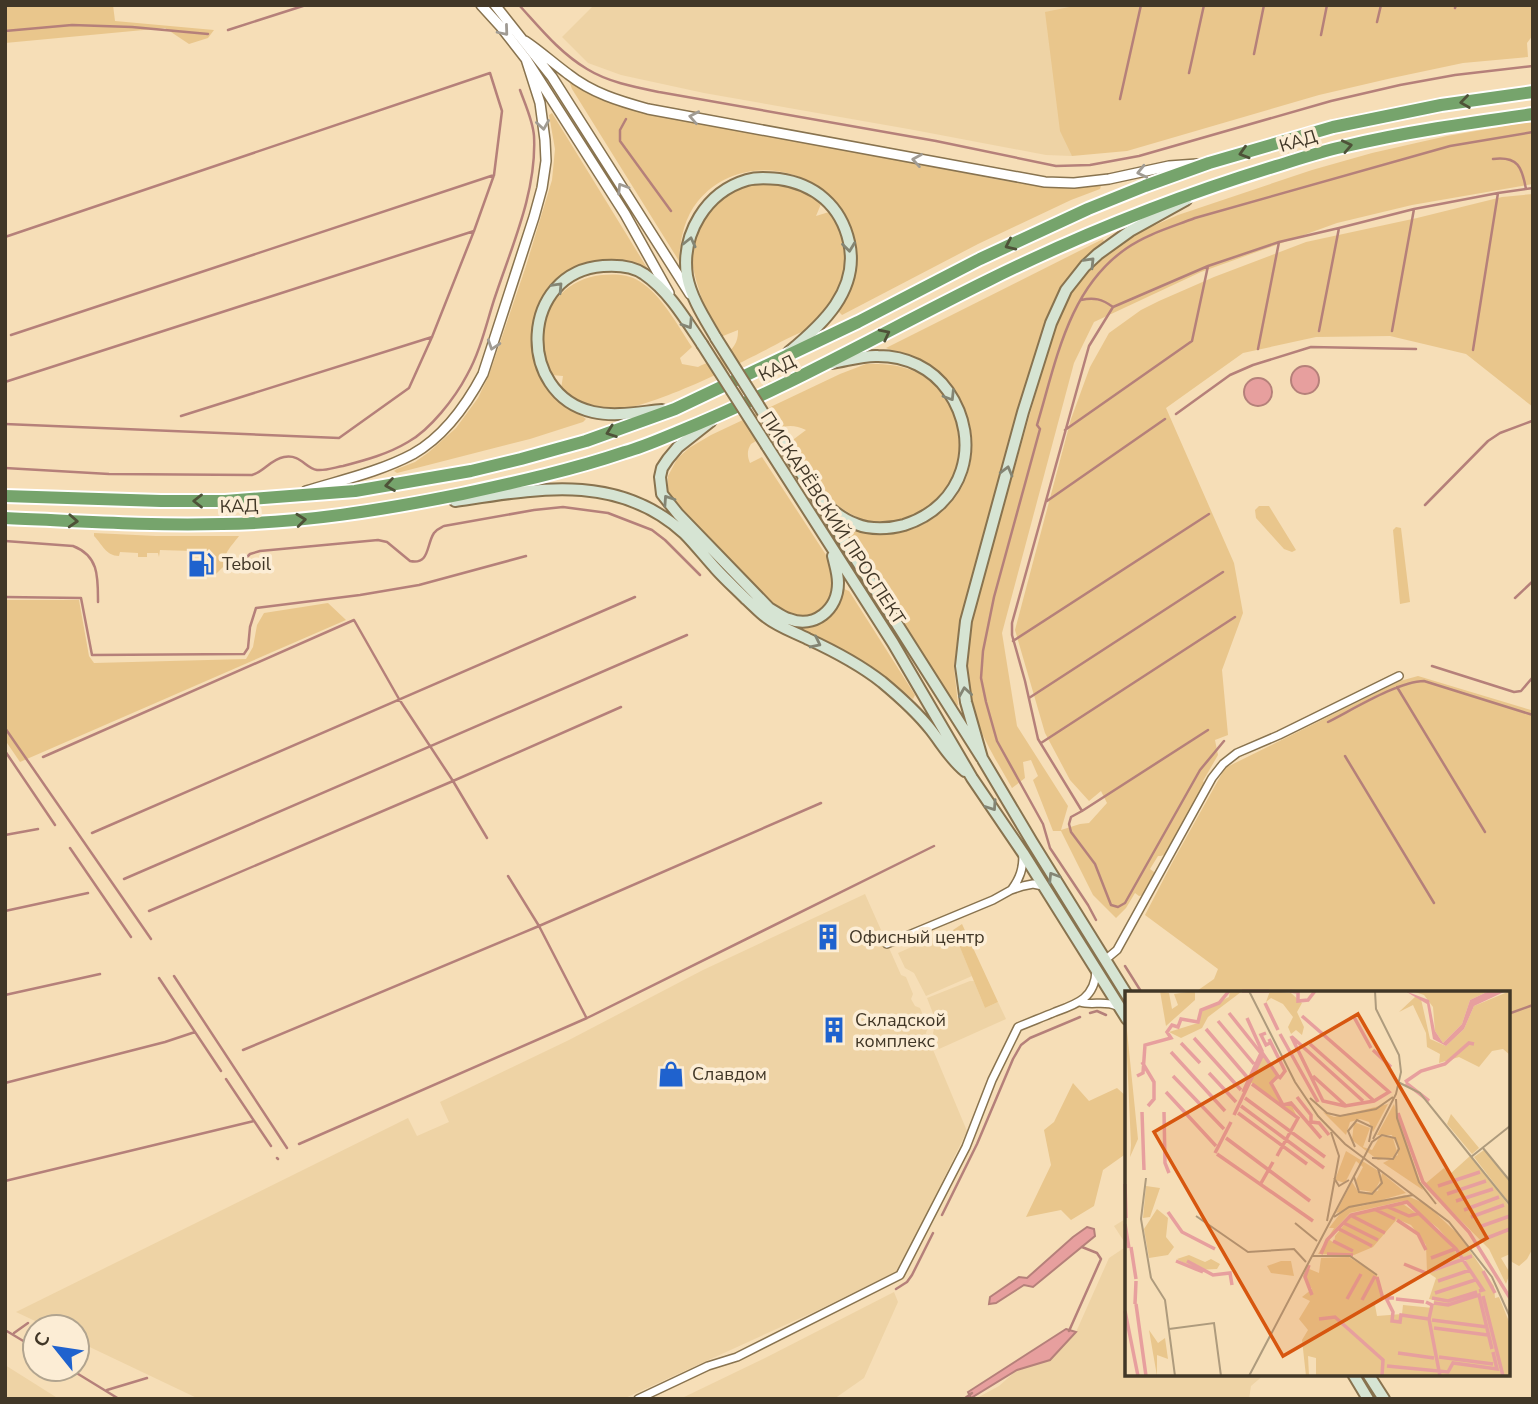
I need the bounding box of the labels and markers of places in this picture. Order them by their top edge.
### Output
fuel station icon: Teboil [186,549,216,579]
place label: Teboil [222,552,272,576]
building icon: Офисный центр [813,922,843,952]
place label: Офисный центр [849,925,985,949]
place label: Складской комплекс [855,1008,946,1053]
building icon: Складской комплекс [819,1015,849,1045]
shop icon: Славдом [656,1059,686,1089]
place label: Славдом [692,1062,767,1086]

